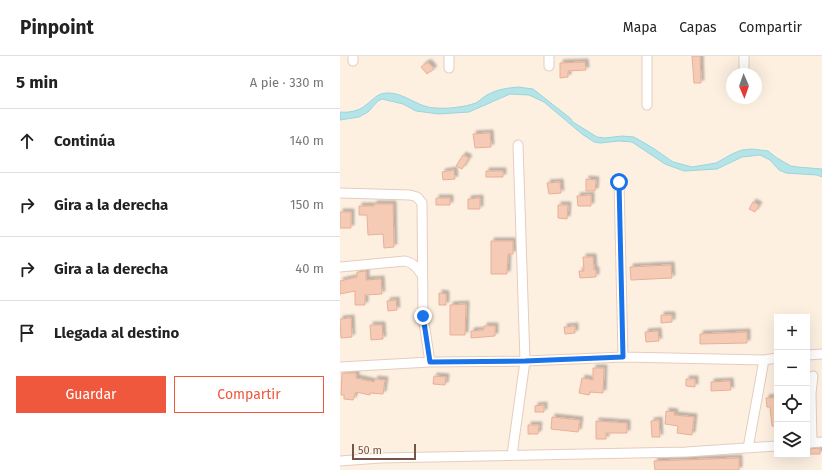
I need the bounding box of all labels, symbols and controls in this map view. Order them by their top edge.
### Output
text: Pinpoint [20,16,94,39]
text: Mapa [623,19,657,36]
text: Capas [679,19,717,36]
text: Compartir [739,19,802,36]
north arrow [726,68,762,104]
text: 5 min [16,72,58,93]
text: A pie · 330 m [250,75,324,90]
icon: ahead [16,130,38,152]
text: Continúa [54,132,115,150]
text: 140 m [290,133,324,148]
route start [610,173,628,191]
icon: right [16,194,38,216]
text: Gira a la derecha [54,196,168,214]
text: 150 m [290,197,324,212]
icon: right [16,258,38,280]
text: Gira a la derecha [54,260,168,278]
text: 40 m [295,261,324,276]
route end [414,307,432,325]
map controls [774,314,810,458]
button: + [774,314,810,350]
icon: arrive [16,322,38,344]
text: Llegada al destino [54,324,179,342]
button: − [774,350,810,386]
button: Guardar [16,376,166,413]
button: Compartir [174,376,324,413]
button: locate [774,386,810,422]
button: layers [774,422,810,458]
scale bar [352,442,416,461]
text: 50 m [358,444,382,457]

